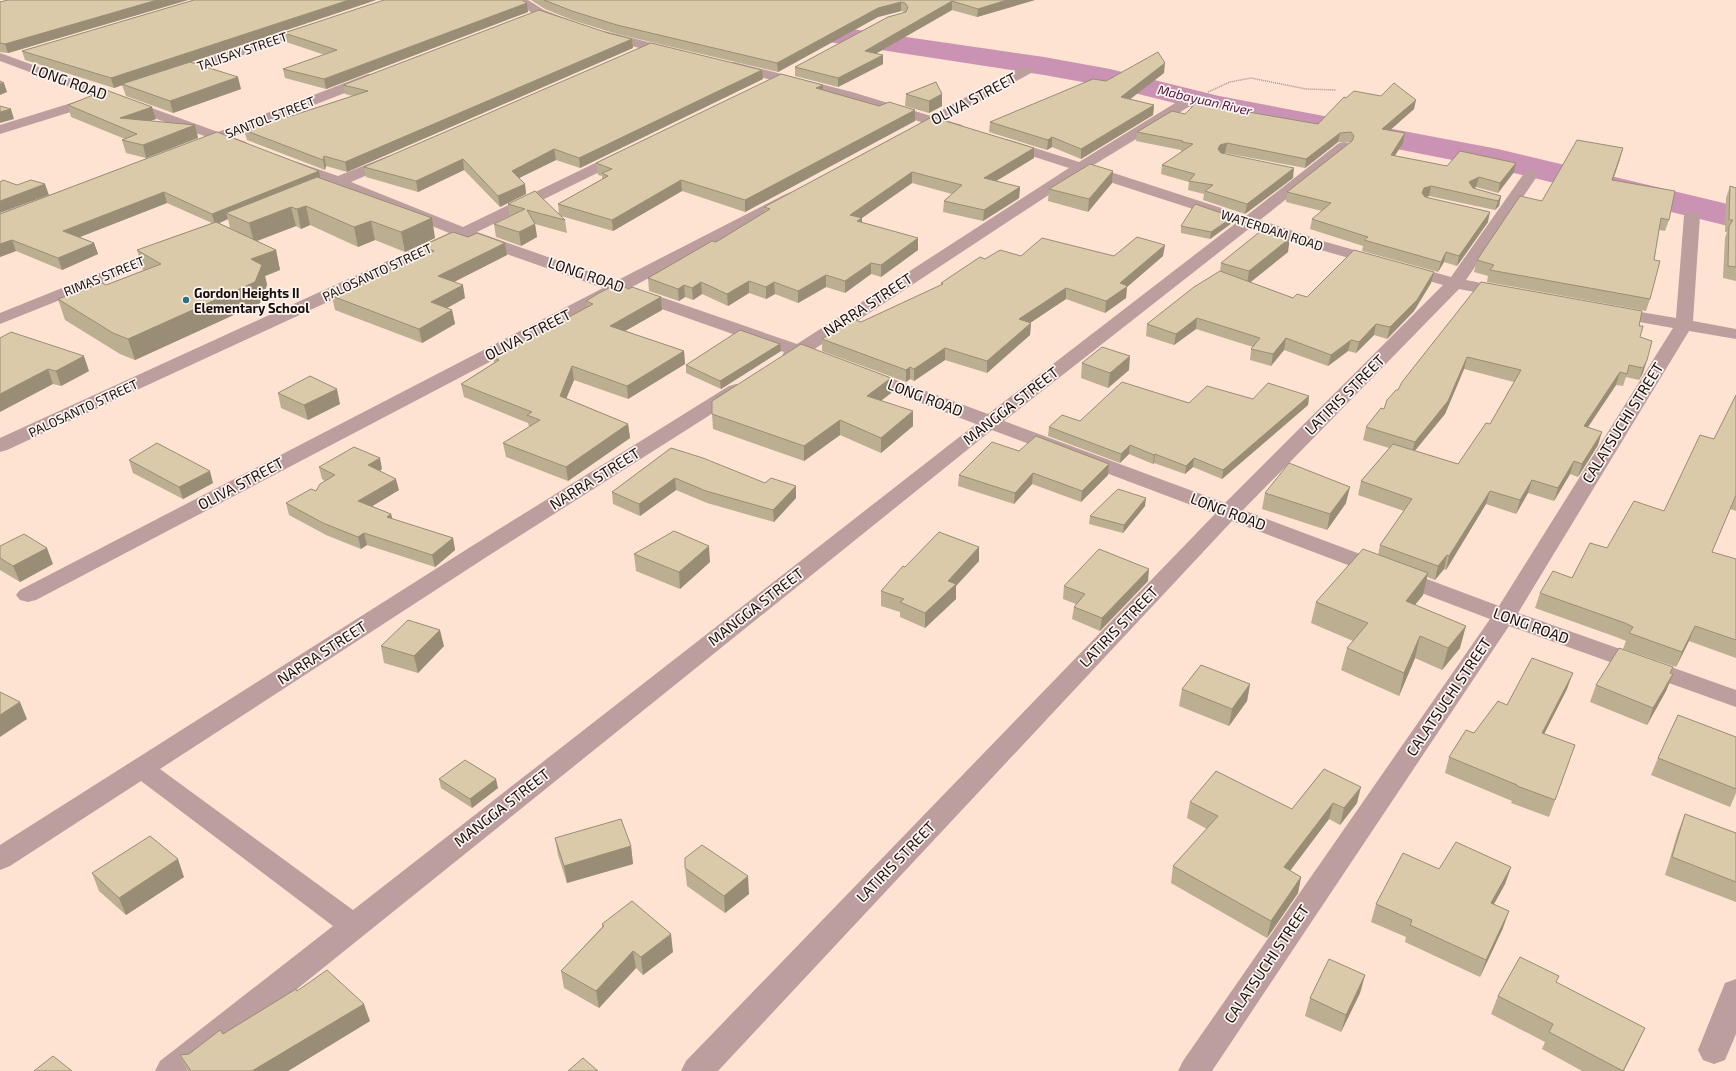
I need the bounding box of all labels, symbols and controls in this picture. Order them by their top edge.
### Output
street label: TALISAY STREET [195,28,290,74]
street label: LONG ROAD [29,59,110,103]
street label: OLIVA STREET [928,68,1020,128]
water label: Mabayuan River [1156,81,1255,119]
street label: SANTOL STREET [223,92,318,141]
street label: WATERDAM ROAD [1219,206,1325,254]
street label: PALOSANTO STREET [320,239,435,304]
street label: RIMAS STREET [61,252,147,300]
street label: LONG ROAD [546,253,627,295]
street label: NARRA STREET [819,269,916,340]
place label: Gordon Heights II Elementary School [194,285,310,316]
marker: Gordon Heights II Elementary School [181,295,191,305]
street label: OLIVA STREET [481,305,574,364]
street label: LATIRIS STREET [1301,350,1388,438]
street label: CALATSUCHI STREET [1578,359,1667,486]
street label: MANGGA STREET [959,362,1062,448]
street label: LONG ROAD [885,374,966,420]
street label: PALOSANTO STREET [26,375,141,440]
street label: NARRA STREET [546,443,643,513]
street label: OLIVA STREET [195,453,287,513]
street label: LONG ROAD [1188,488,1269,534]
street label: MANGGA STREET [704,563,807,649]
street label: LATIRIS STREET [1075,582,1162,671]
street label: LONG ROAD [1491,603,1572,647]
street label: NARRA STREET [273,617,370,688]
street label: CALATSUCHI STREET [1402,634,1495,759]
street label: MANGGA STREET [450,764,553,850]
street label: LATIRIS STREET [852,817,939,906]
street label: CALATSUCHI STREET [1220,901,1313,1026]

